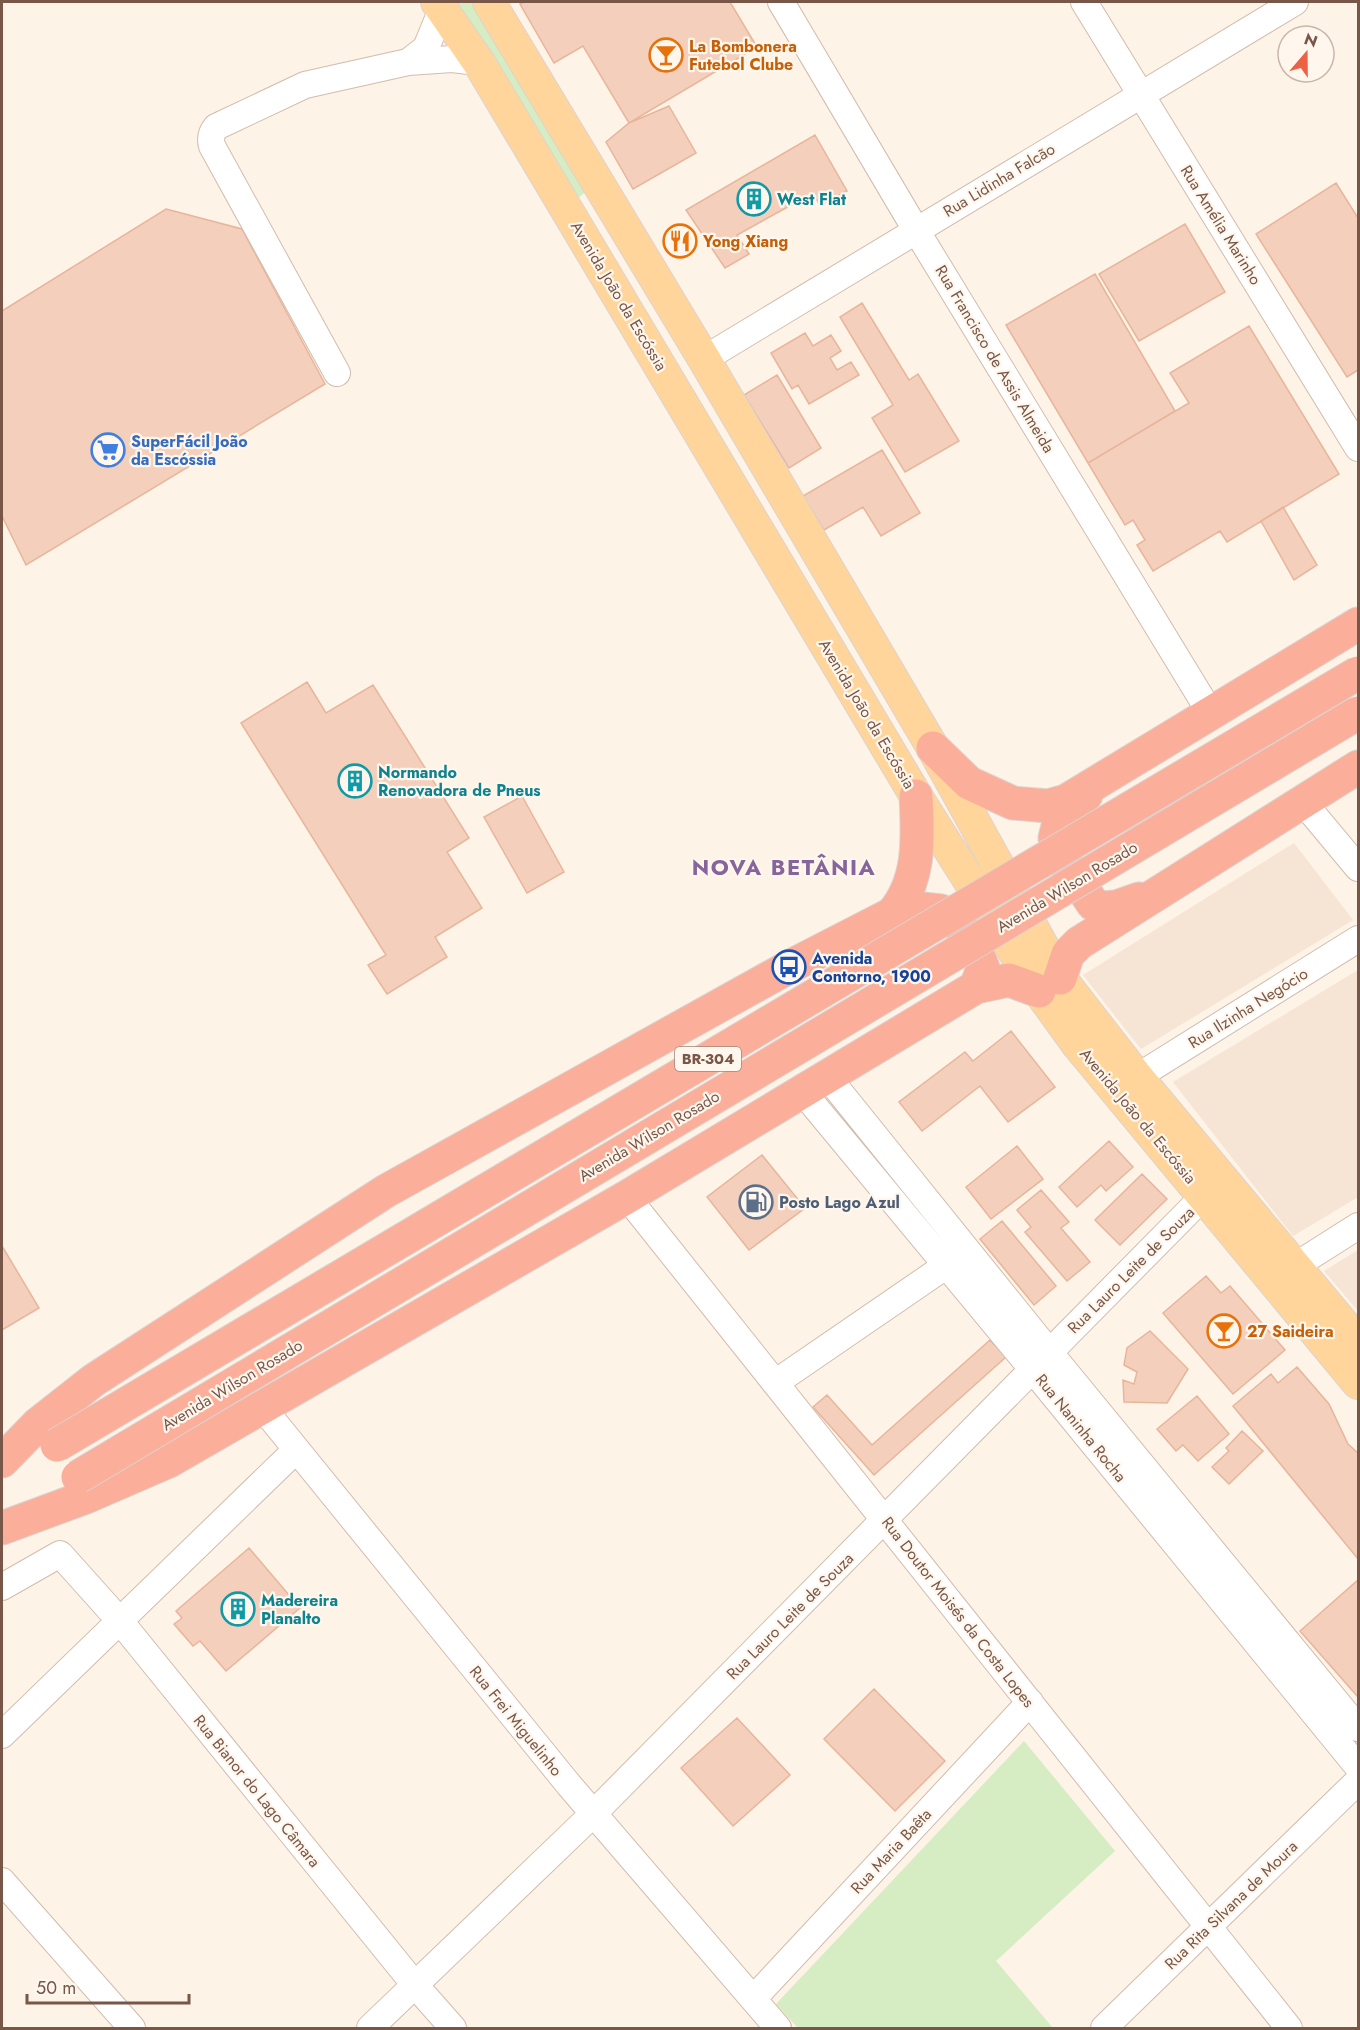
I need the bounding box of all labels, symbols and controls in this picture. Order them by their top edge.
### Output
north arrow [1276,24,1336,84]
text: N [1301,27,1321,53]
place label: La Bombonera Futebol Clube [689,35,797,76]
bar icon: La Bombonera Futebol Clube [648,37,684,73]
street label: Rua Lidinha Falcão [939,137,1060,223]
street label: Rua Amélia Marinho [1175,161,1267,290]
building icon: West Flat [736,181,772,217]
place label: West Flat [777,188,847,211]
street label: Avenida João da Escóssia [565,217,673,375]
restaurant icon: Yong Xiang [662,223,698,259]
place label: Yong Xiang [702,230,788,253]
street label: Rua Francisco de Assis Almeida [930,261,1060,457]
place label: SuperFácil João da Escóssia [131,430,248,471]
supermarket icon: SuperFácil João da Escóssia [90,432,126,468]
street label: Avenida João da Escóssia [813,635,921,793]
place label: Normando Renovadora de Pneus [378,761,541,802]
building icon: Normando Renovadora de Pneus [337,763,373,799]
street label: Avenida Wilson Rosado [992,836,1142,938]
district label: NOVA BETÂNIA [692,851,876,883]
place label: Avenida Contorno, 1900 [811,947,931,988]
bus stop icon: Avenida Contorno, 1900 [771,949,807,985]
street label: Rua Ilzinha Negócio [1184,962,1313,1054]
street label: Avenida João da Escóssia [1074,1043,1202,1189]
road number: BR-304 [675,1047,741,1071]
street label: Avenida Wilson Rosado [574,1085,724,1187]
fuel station icon: Posto Lago Azul [738,1184,774,1220]
place label: Posto Lago Azul [779,1191,900,1214]
street label: Rua Lauro Leite de Souza [1062,1201,1200,1339]
bar icon: 27 Saideira [1206,1313,1242,1349]
place label: 27 Saideira [1247,1320,1334,1343]
street label: Avenida Wilson Rosado [157,1334,307,1436]
street label: Rua Naninha Rocha [1030,1369,1132,1487]
street label: Rua Doutor Moisés da Costa Lopes [876,1512,1040,1712]
street label: Rua Lauro Leite de Souza [721,1547,859,1685]
place label: Madereira Planalto [261,1589,338,1630]
building icon: Madereira Planalto [220,1591,256,1627]
street label: Rua Frei Miguelinho [464,1661,568,1781]
street label: Rua Bianor do Lago Câmara [188,1710,326,1872]
street label: Rua Maria Baêta [845,1803,937,1899]
street label: Rua Rita Silvana de Moura [1159,1835,1303,1975]
scale bar [27,1967,189,2005]
text: 50 m [36,1975,76,2001]

